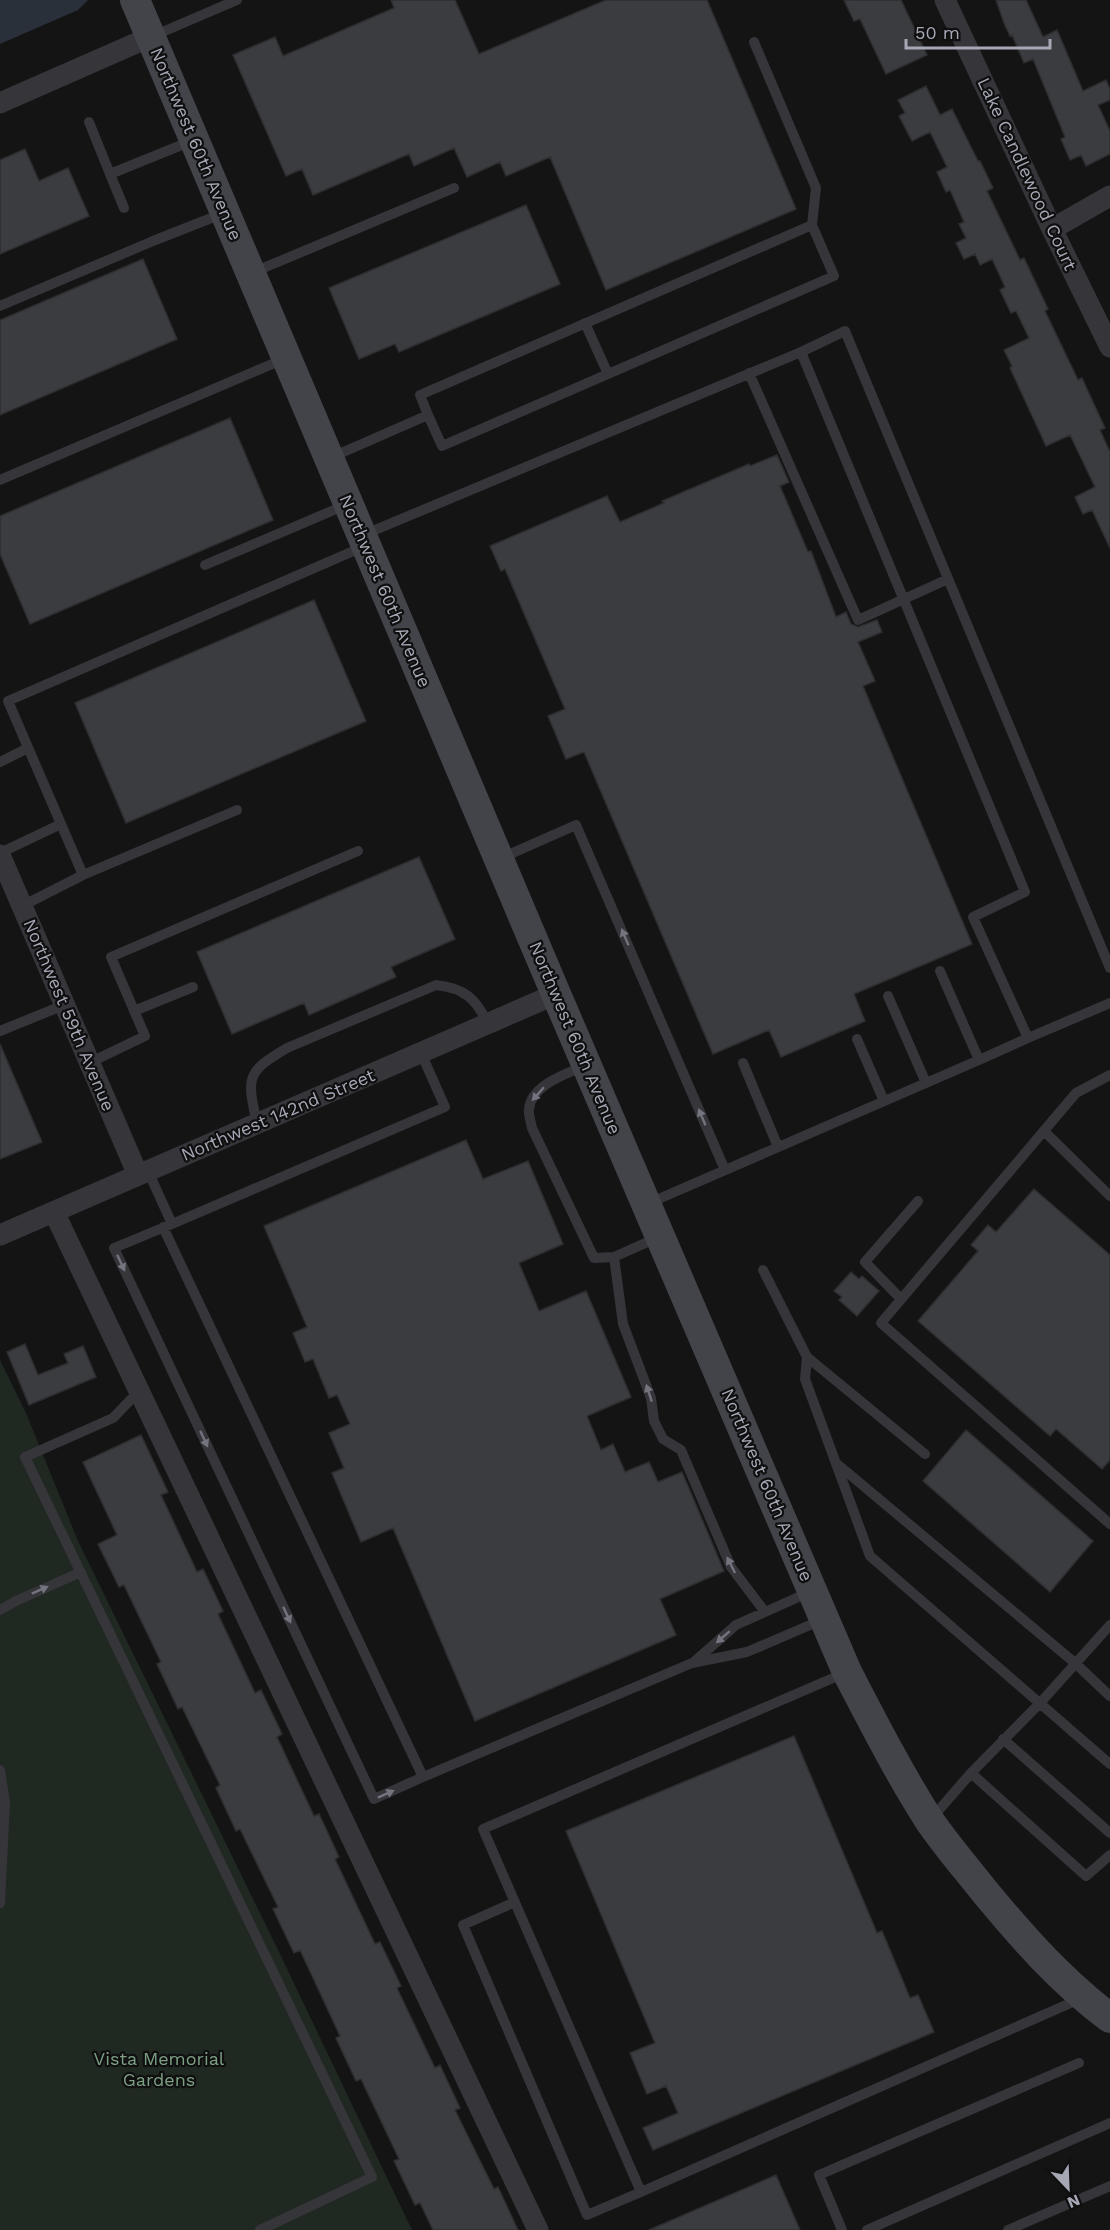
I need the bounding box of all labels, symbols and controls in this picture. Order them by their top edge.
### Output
scale bar [906,12,1050,50]
text: 50 m [915,22,960,43]
street label: Northwest 60th Avenue [146,44,247,243]
street label: Lake Candlewood Court [973,74,1082,274]
street label: Northwest 60th Avenue [335,491,436,690]
street label: Northwest 59th Avenue [19,915,120,1114]
one-way arrow [620,928,630,946]
street label: Northwest 60th Avenue [525,938,626,1137]
street label: Northwest 142nd Street [178,1064,378,1165]
one-way arrow [531,1087,545,1102]
one-way arrow [697,1107,707,1125]
one-way arrow [116,1254,125,1271]
one-way arrow [644,1384,653,1402]
street label: Northwest 60th Avenue [717,1385,818,1584]
one-way arrow [199,1430,208,1447]
one-way arrow [726,1557,736,1574]
one-way arrow [31,1585,49,1594]
one-way arrow [283,1607,292,1624]
one-way arrow [716,1630,731,1643]
one-way arrow [377,1789,394,1798]
park label: Vista Memorial Gardens [94,2048,225,2090]
north arrow [1038,2158,1098,2218]
text: N [1064,2190,1083,2212]

